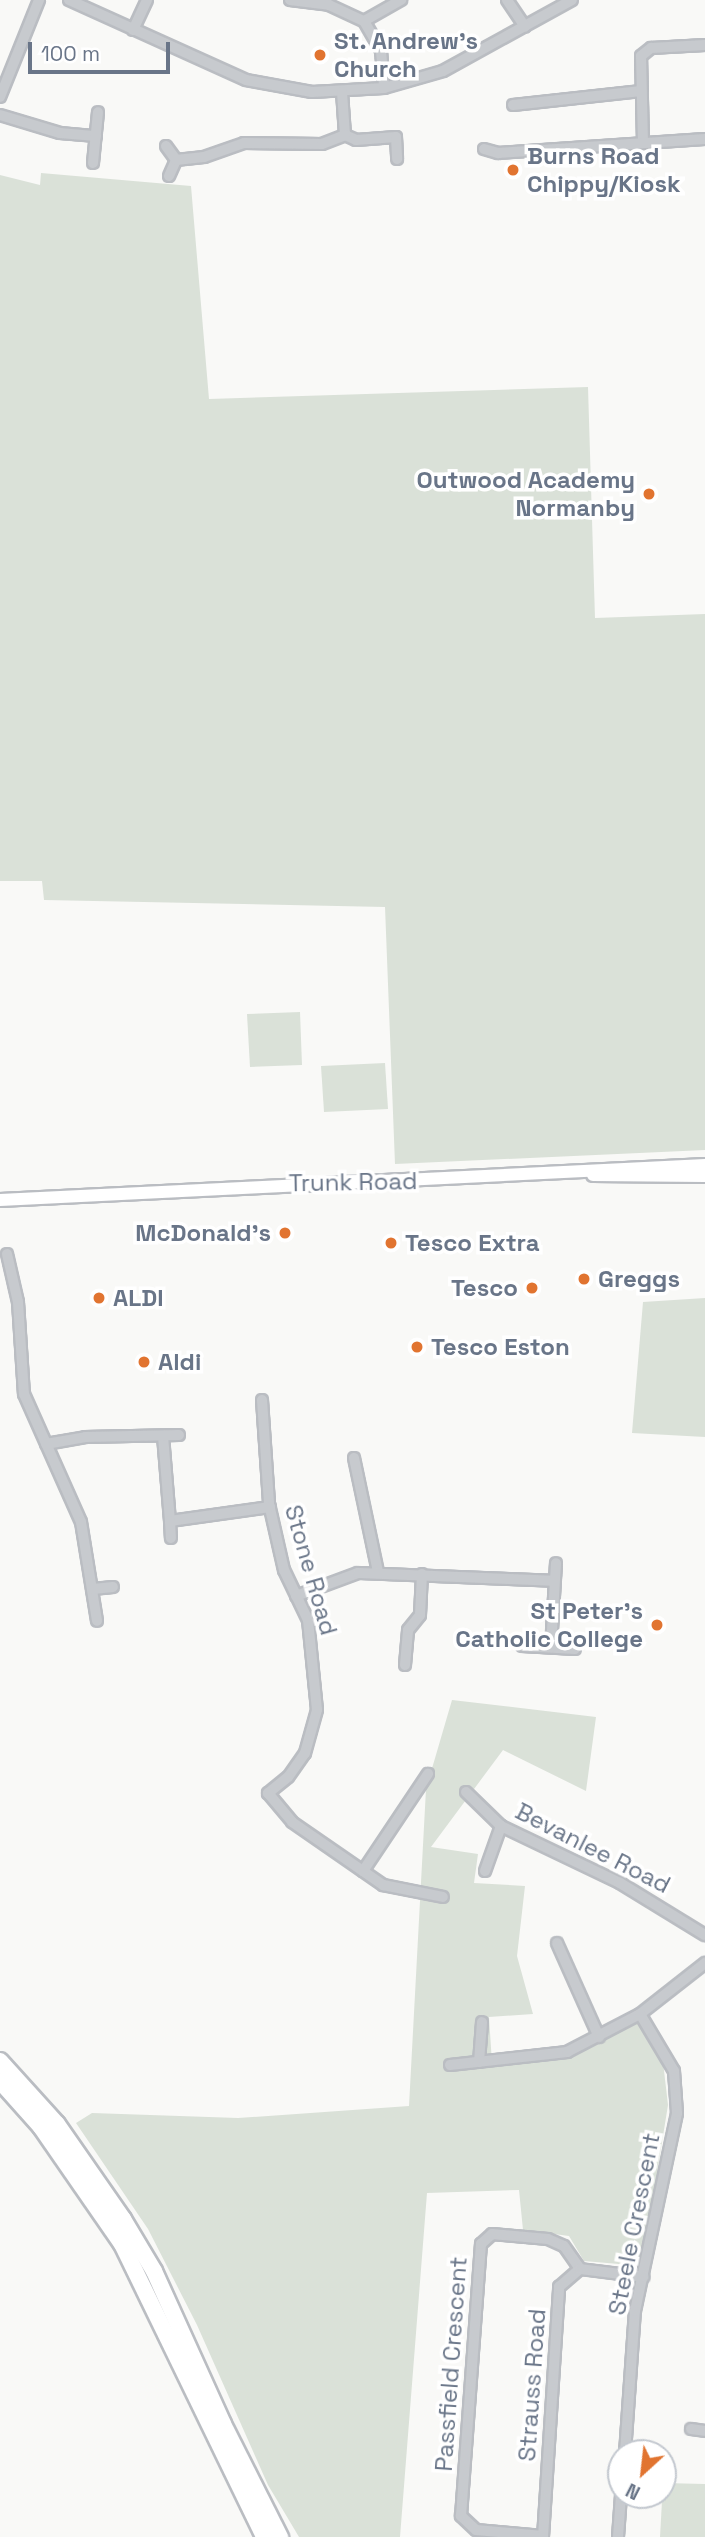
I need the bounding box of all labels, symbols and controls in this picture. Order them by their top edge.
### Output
place label: St. Andrew's Church [334,27,479,83]
scale bar [32,28,173,72]
text: 100 m [41,40,100,67]
marker: St. Andrew's Church [312,47,328,63]
place label: Burns Road Chippy/Kiosk [527,142,681,198]
marker: Burns Road Chippy/Kiosk [505,162,521,178]
place label: Outwood Academy Normanby [416,466,635,522]
marker: Outwood Academy Normanby [641,486,657,502]
street label: Trunk Road [288,1166,418,1198]
place label: McDonald's [135,1219,271,1247]
marker: McDonald's [277,1225,293,1241]
place label: Tesco Extra [405,1229,540,1257]
marker: Tesco Extra [383,1235,399,1251]
place label: Greggs [598,1265,680,1293]
marker: Greggs [576,1271,592,1287]
place label: Tesco [451,1274,518,1302]
marker: Tesco [524,1280,540,1296]
place label: ALDI [113,1284,164,1312]
marker: ALDI [91,1290,107,1306]
place label: Tesco Eston [431,1333,570,1361]
marker: Tesco Eston [409,1339,425,1355]
place label: Aldi [158,1348,201,1376]
marker: Aldi [136,1354,152,1370]
street label: Stone Road [279,1502,343,1638]
place label: St Peter's Catholic College [455,1597,643,1653]
marker: St Peter's Catholic College [649,1617,665,1633]
street label: Bevanlee Road [511,1797,675,1899]
street label: Steele Crescent [602,2131,666,2317]
street label: Passfield Crescent [429,2256,473,2472]
street label: Strauss Road [512,2308,552,2462]
north arrow [607,2439,677,2509]
text: N [622,2477,645,2505]

